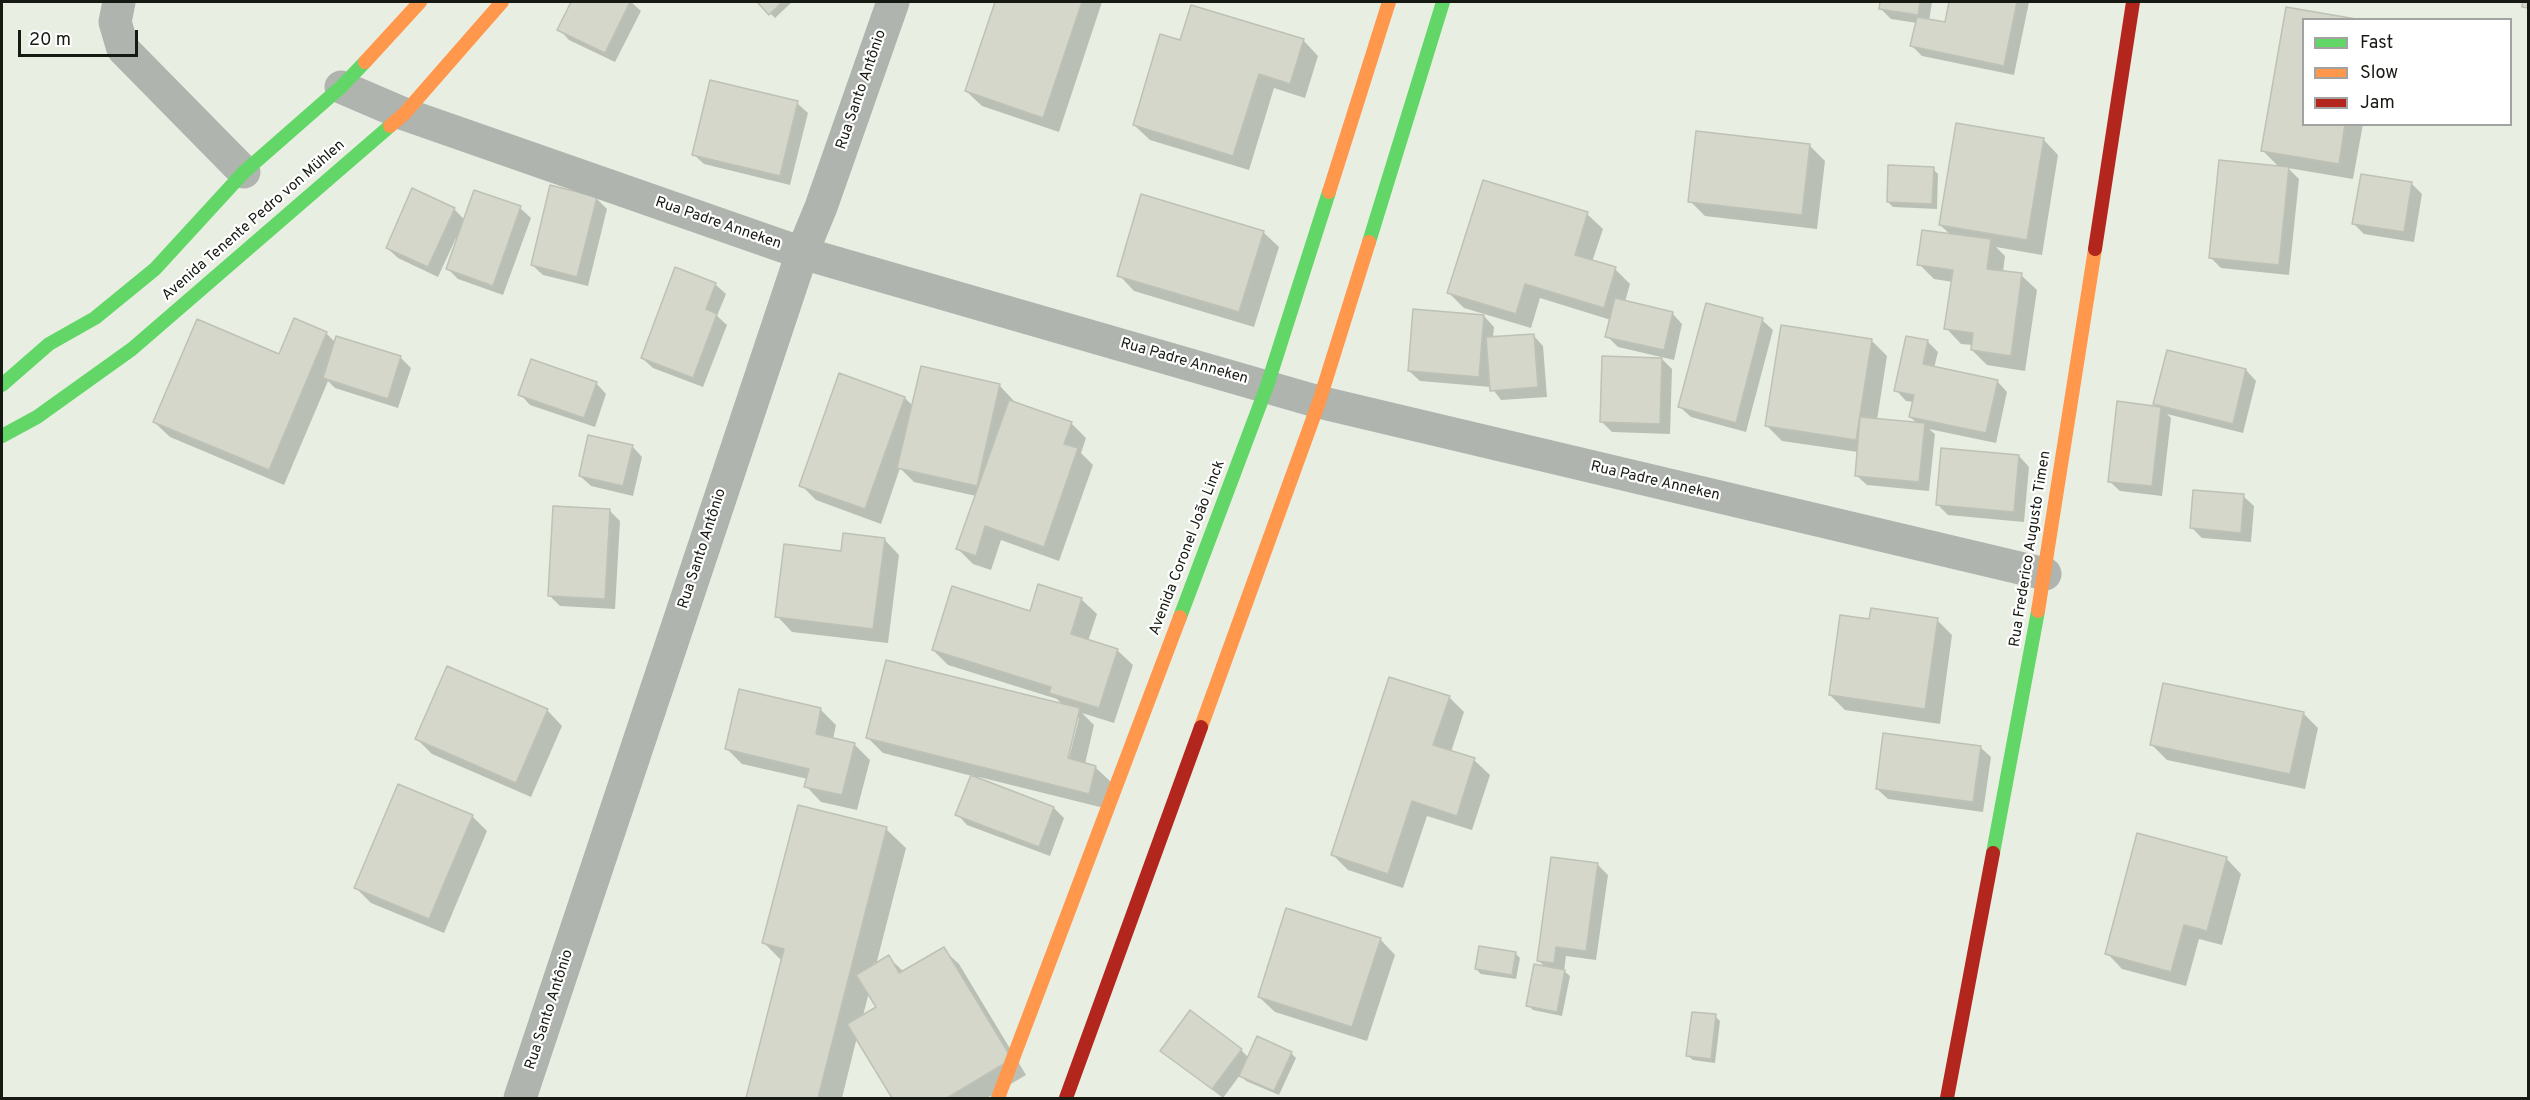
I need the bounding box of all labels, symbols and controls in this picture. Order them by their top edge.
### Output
scale bar [21,18,141,56]
legend [2302,18,2512,126]
street label: Rua Santo Antônio [833,28,891,152]
text: 20 m [29,29,71,52]
text: Fast [2360,32,2393,55]
text: Slow [2360,62,2398,85]
text: Jam [2360,92,2395,115]
street label: Avenida Tenente Pedro von Mühlen [159,137,349,305]
street label: Rua Padre Anneken [653,194,783,254]
street label: Rua Padre Anneken [1118,335,1250,389]
street label: Rua Frederico Augusto Timen [2007,450,2055,648]
street label: Avenida Coronel João Linck [1146,458,1230,638]
street label: Rua Padre Anneken [1589,458,1721,506]
street label: Rua Santo Antônio [675,487,731,611]
street label: Rua Santo Antônio [522,948,578,1072]

